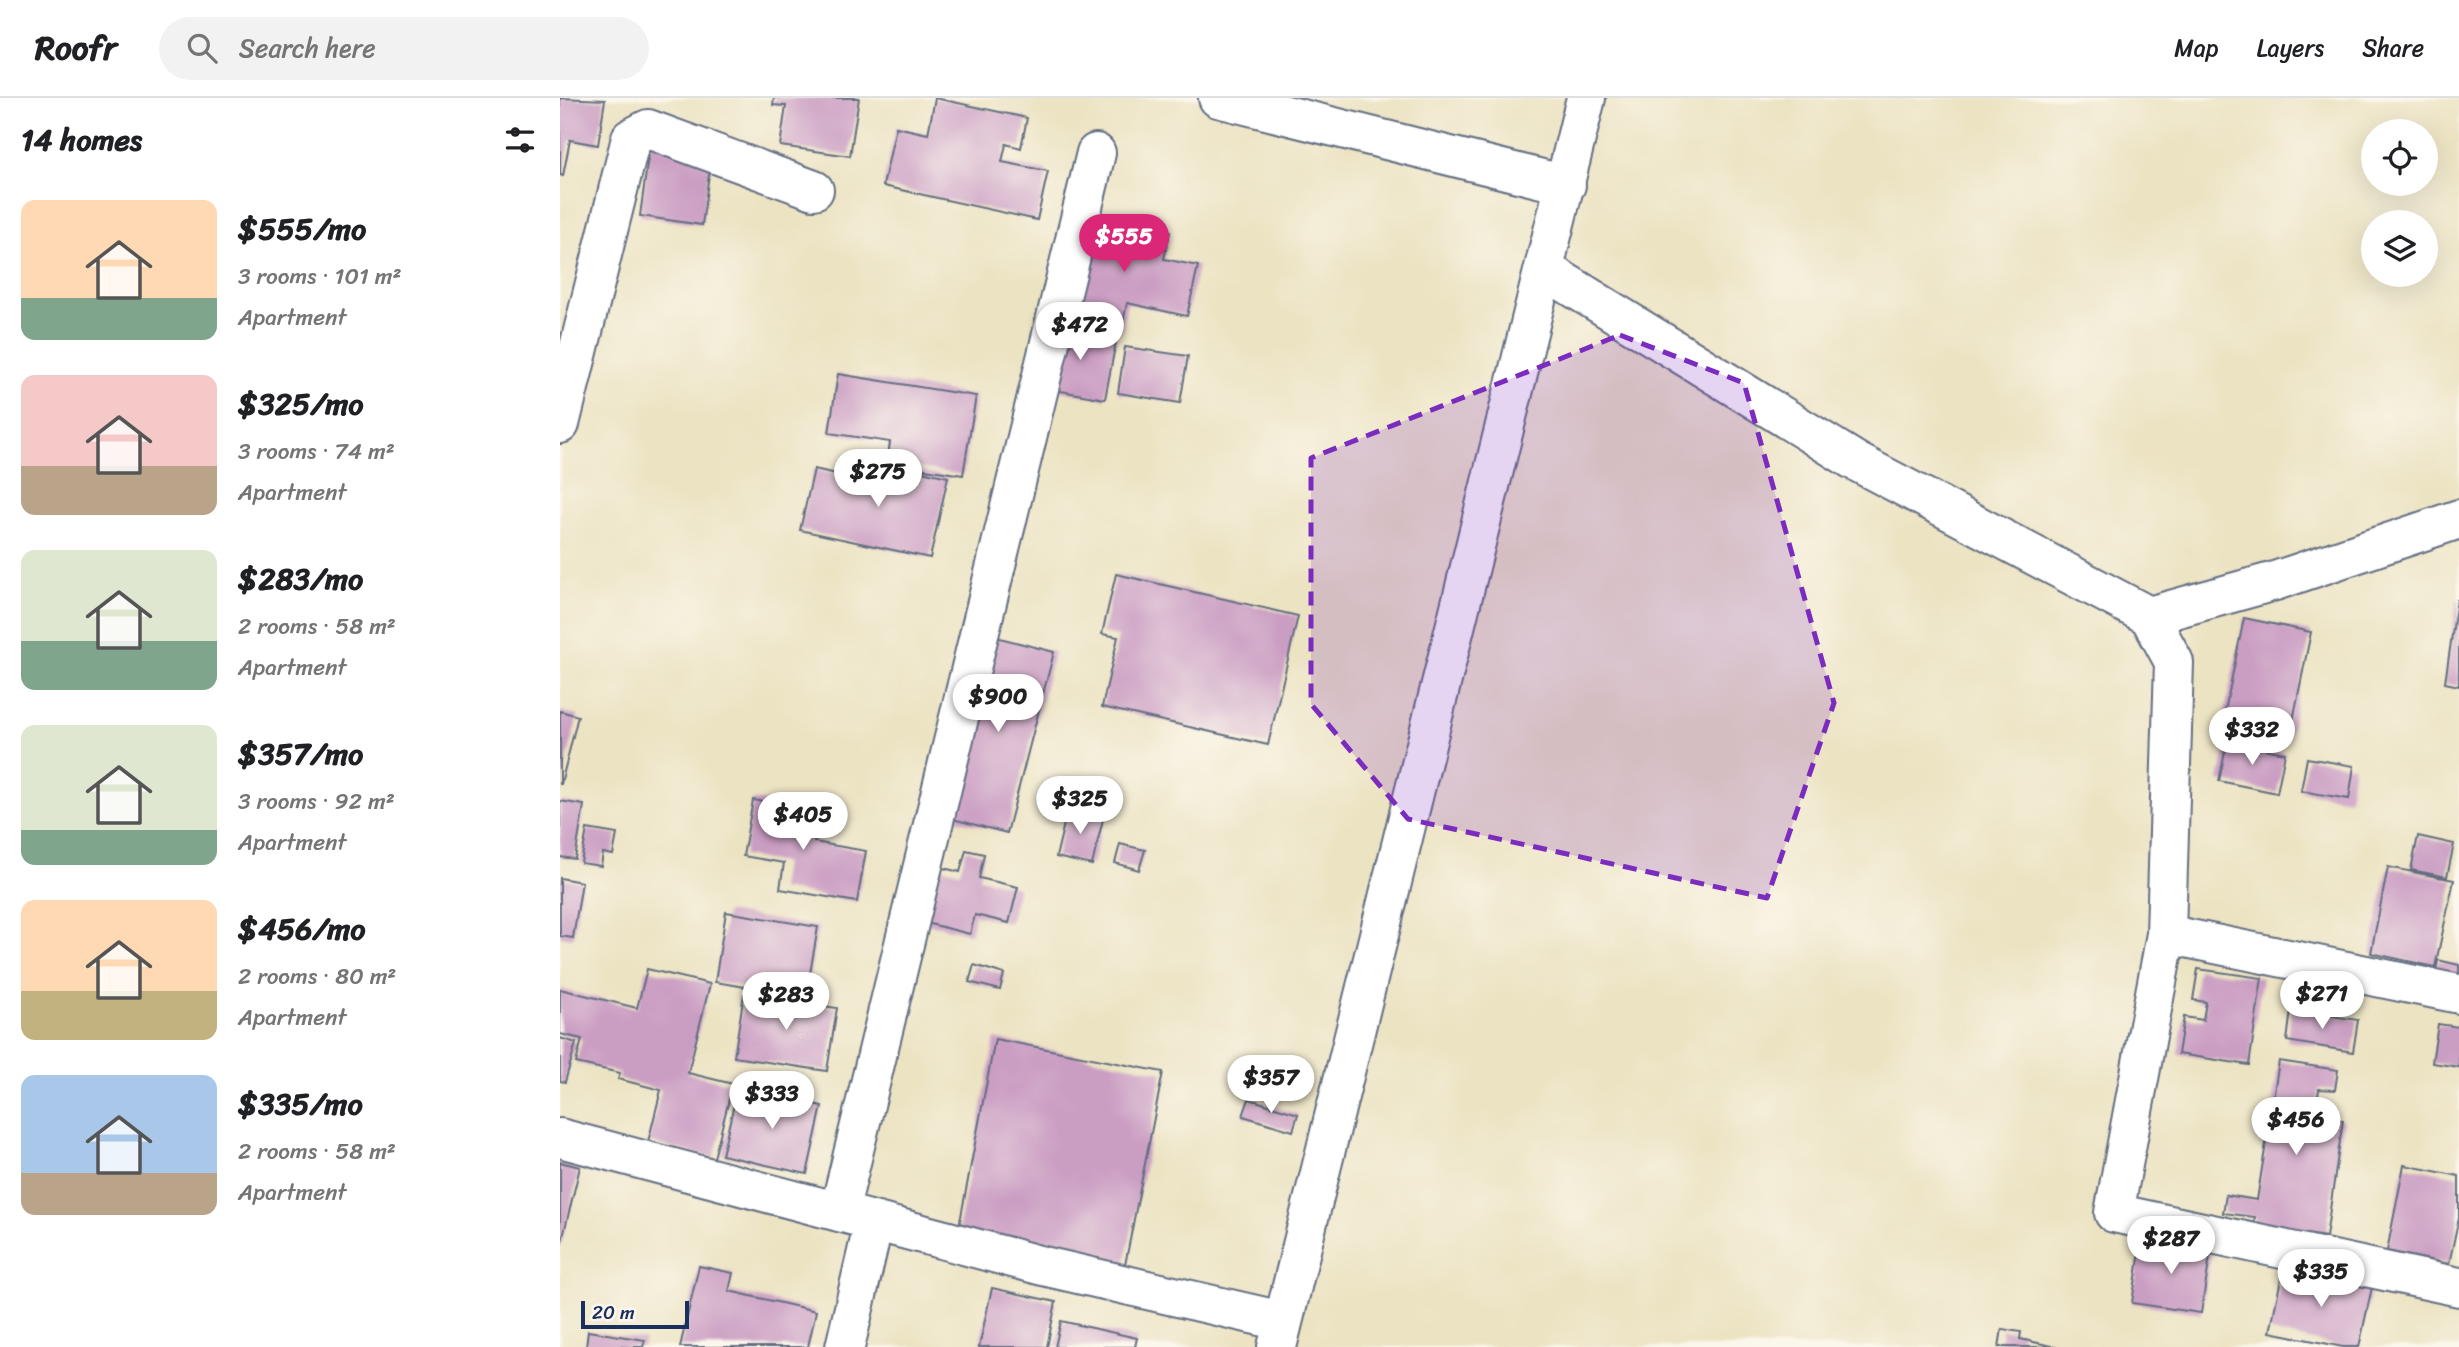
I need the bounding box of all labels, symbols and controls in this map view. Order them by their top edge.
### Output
search box [159,17,649,80]
text: Roofr [35,19,117,77]
text: Search here [239,25,376,71]
text: Map [2174,27,2219,69]
text: Layers [2257,27,2324,69]
text: Share [2362,27,2424,69]
icon: search [183,29,221,67]
text: 14 homes [21,113,142,167]
map controls [2361,119,2438,287]
button: locate [2361,119,2438,196]
icon: filters [501,121,539,159]
text: $555/mo [238,202,366,256]
button: layers [2361,210,2438,287]
pin: $555 [1083,214,1165,274]
text: $555 [1095,216,1153,257]
icon: home [77,228,161,312]
text: 3 rooms · 101 m² [238,256,402,297]
text: Apartment [238,297,347,338]
pin: $472 [1039,302,1121,362]
text: $472 [1052,304,1108,345]
text: $325/mo [238,377,363,431]
icon: home [77,403,161,487]
text: 3 rooms · 74 m² [238,431,395,472]
pin: $275 [837,450,919,509]
text: $275 [850,451,906,492]
text: Apartment [238,472,347,513]
text: $283/mo [238,552,363,606]
icon: home [77,578,161,662]
text: 2 rooms · 58 m² [238,606,396,647]
text: Apartment [238,647,347,688]
pin: $900 [957,674,1039,734]
text: $900 [969,676,1027,717]
pin: $332 [2211,708,2293,767]
text: $332 [2225,709,2279,750]
text: $357/mo [238,727,363,781]
icon: home [77,753,161,837]
pin: $325 [1039,776,1121,836]
text: $325 [1052,778,1108,819]
text: 3 rooms · 92 m² [238,781,395,822]
pin: $405 [762,792,844,852]
text: $405 [774,794,832,835]
text: Apartment [238,822,347,863]
text: $456/mo [238,902,365,956]
icon: home [77,928,161,1012]
text: 2 rooms · 80 m² [238,956,396,997]
pin: $283 [745,972,827,1032]
pin: $271 [2281,972,2363,1031]
text: $271 [2296,973,2348,1014]
text: $283 [758,974,814,1015]
text: Apartment [238,997,347,1038]
pin: $357 [1230,1056,1312,1115]
text: $357 [1243,1057,1299,1098]
pin: $333 [731,1072,813,1131]
text: $333 [745,1073,799,1114]
text: $335/mo [238,1077,363,1131]
pin: $456 [2255,1098,2337,1157]
text: $456 [2268,1099,2324,1140]
icon: home [77,1103,161,1187]
text: 2 rooms · 58 m² [238,1131,396,1172]
text: Apartment [238,1172,347,1213]
pin: $287 [2130,1216,2212,1276]
text: $287 [2143,1218,2199,1259]
pin: $335 [2280,1250,2362,1309]
text: $335 [2294,1251,2348,1292]
text: 20 m [592,1296,635,1329]
scale bar [581,1298,690,1330]

